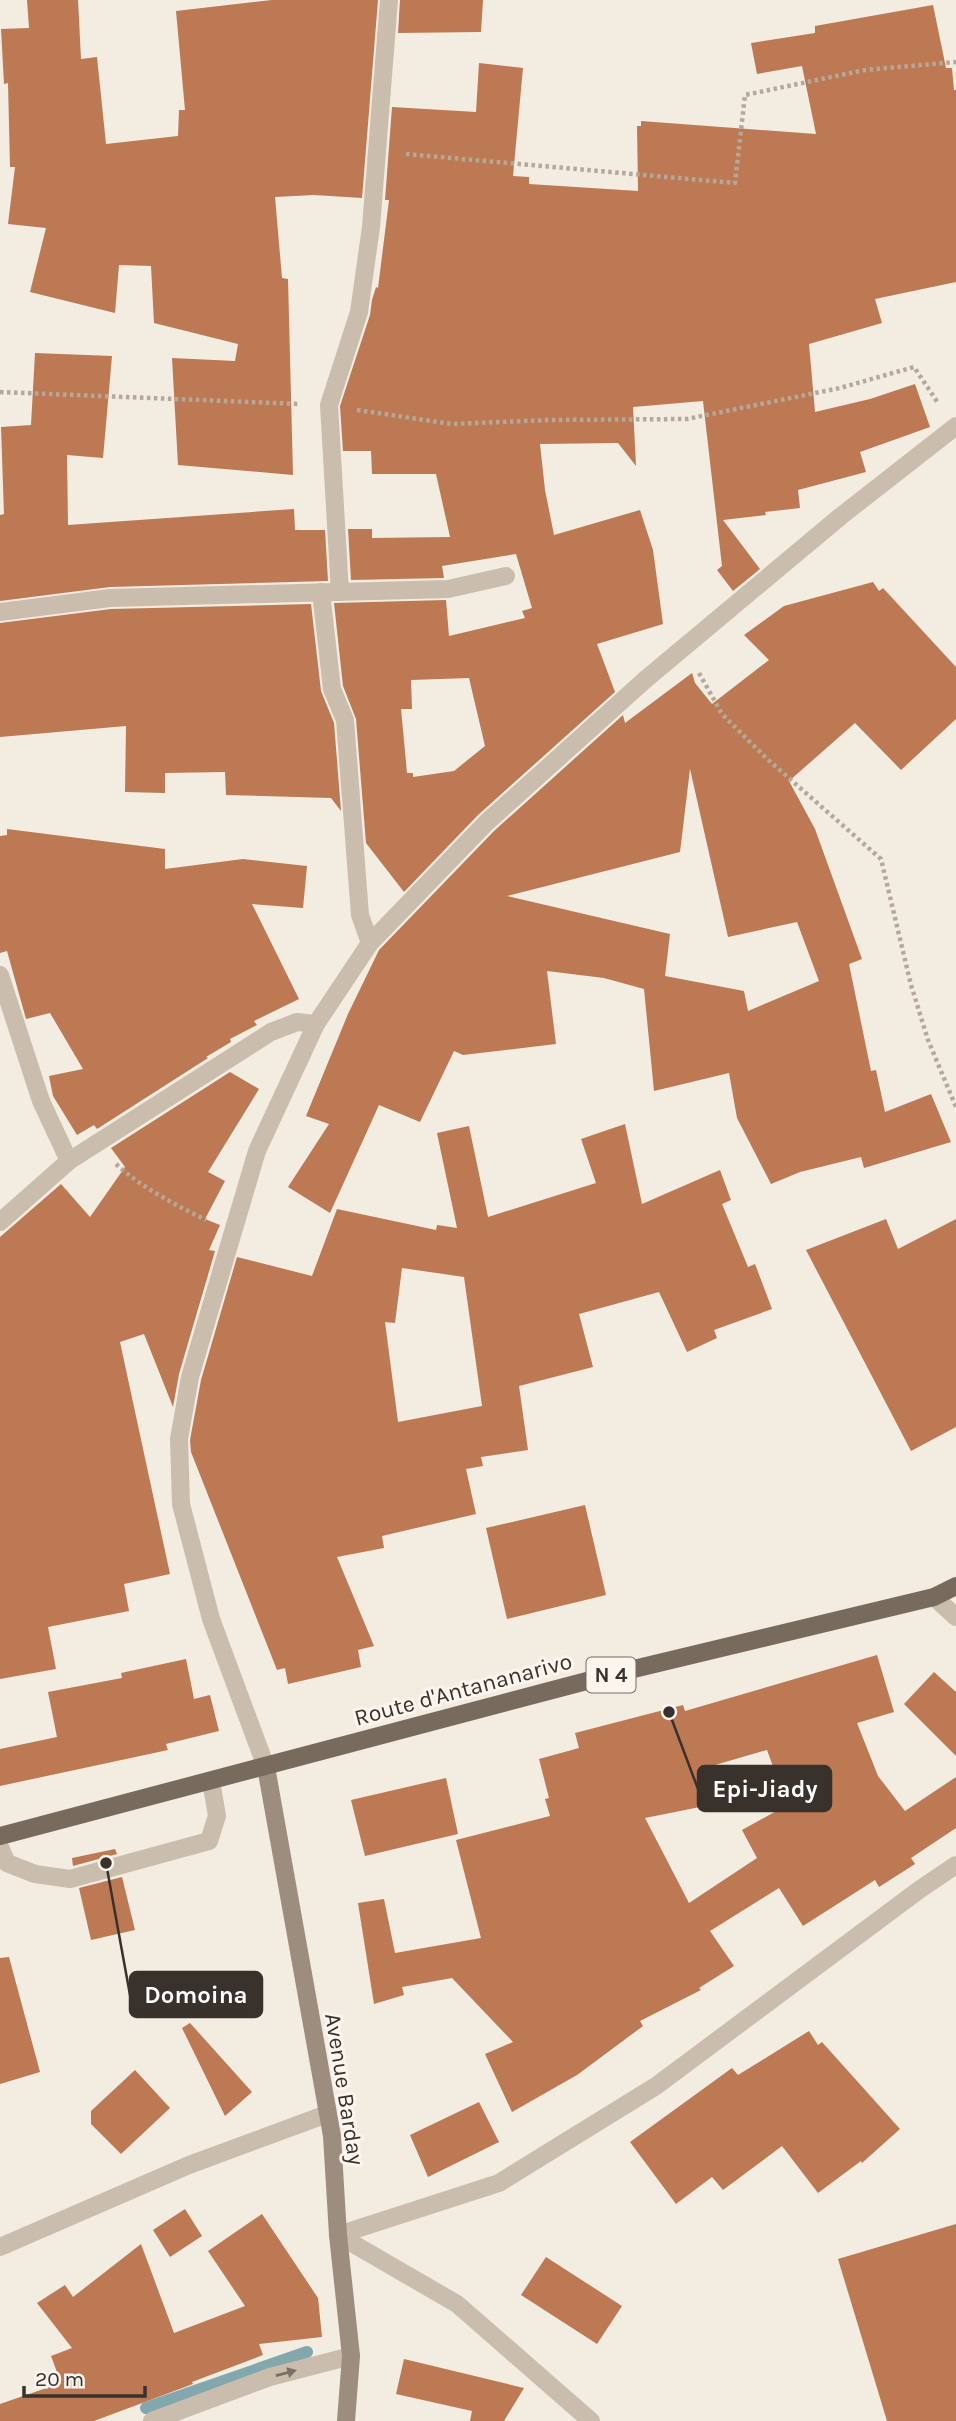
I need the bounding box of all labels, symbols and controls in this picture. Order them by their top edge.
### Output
street label: Route d'Antananarivo [351,1647,575,1732]
road number: N 4 [586,1658,636,1692]
callout: Epi-Jiady [698,1766,831,1811]
text: Epi-Jiady [713,1775,817,1803]
callout: Domoina [130,1972,262,2017]
text: Domoina [144,1981,248,2009]
street label: Avenue Barday [319,2011,370,2167]
scale bar [24,2354,145,2398]
text: 20 m [35,2367,84,2391]
one-way arrow [275,2367,297,2378]

